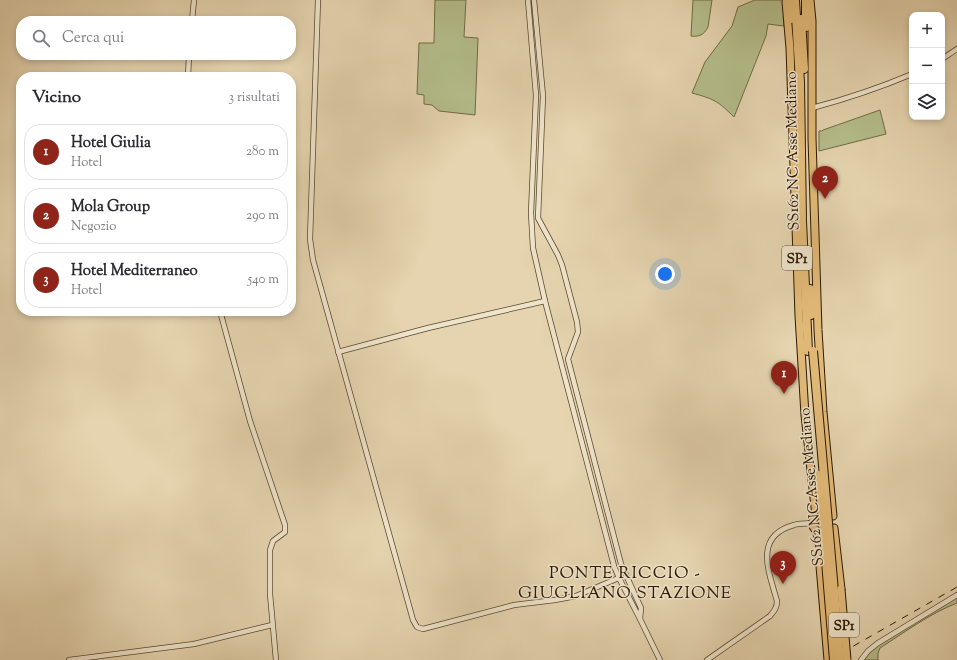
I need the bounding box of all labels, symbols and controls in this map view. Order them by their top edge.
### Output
map controls [909,12,945,120]
button: + [909,12,945,48]
search box [16,16,296,60]
icon: search [30,27,52,49]
text: Cerca qui [62,28,124,49]
button: − [909,48,945,84]
street label: SS162 NC Asse Mediano [782,71,805,231]
button: layers [909,84,945,120]
text: Vicino [32,86,81,110]
text: 3 risultati [229,89,280,107]
text: Hotel Giulia [71,133,151,154]
text: 1 [44,143,48,161]
text: 280 m [246,143,279,161]
text: Hotel [71,154,102,172]
pin: 2 [812,166,838,199]
text: Mola Group [71,197,150,218]
text: 2 [43,207,49,225]
text: 290 m [246,207,279,225]
text: Negozio [71,218,116,236]
road number: SP1 [782,246,812,270]
text: Hotel Mediterraneo [71,261,198,282]
your location [655,264,675,284]
text: 3 [43,271,49,289]
text: 540 m [248,271,279,289]
text: Hotel [71,282,102,300]
pin: 1 [771,361,797,394]
street label: SS162 NC Asse Mediano [795,407,830,567]
pin: 3 [770,551,796,584]
district label: PONTE RICCIO - GIUGLIANO STAZIONE [518,562,732,606]
road number: SP1 [829,613,859,637]

